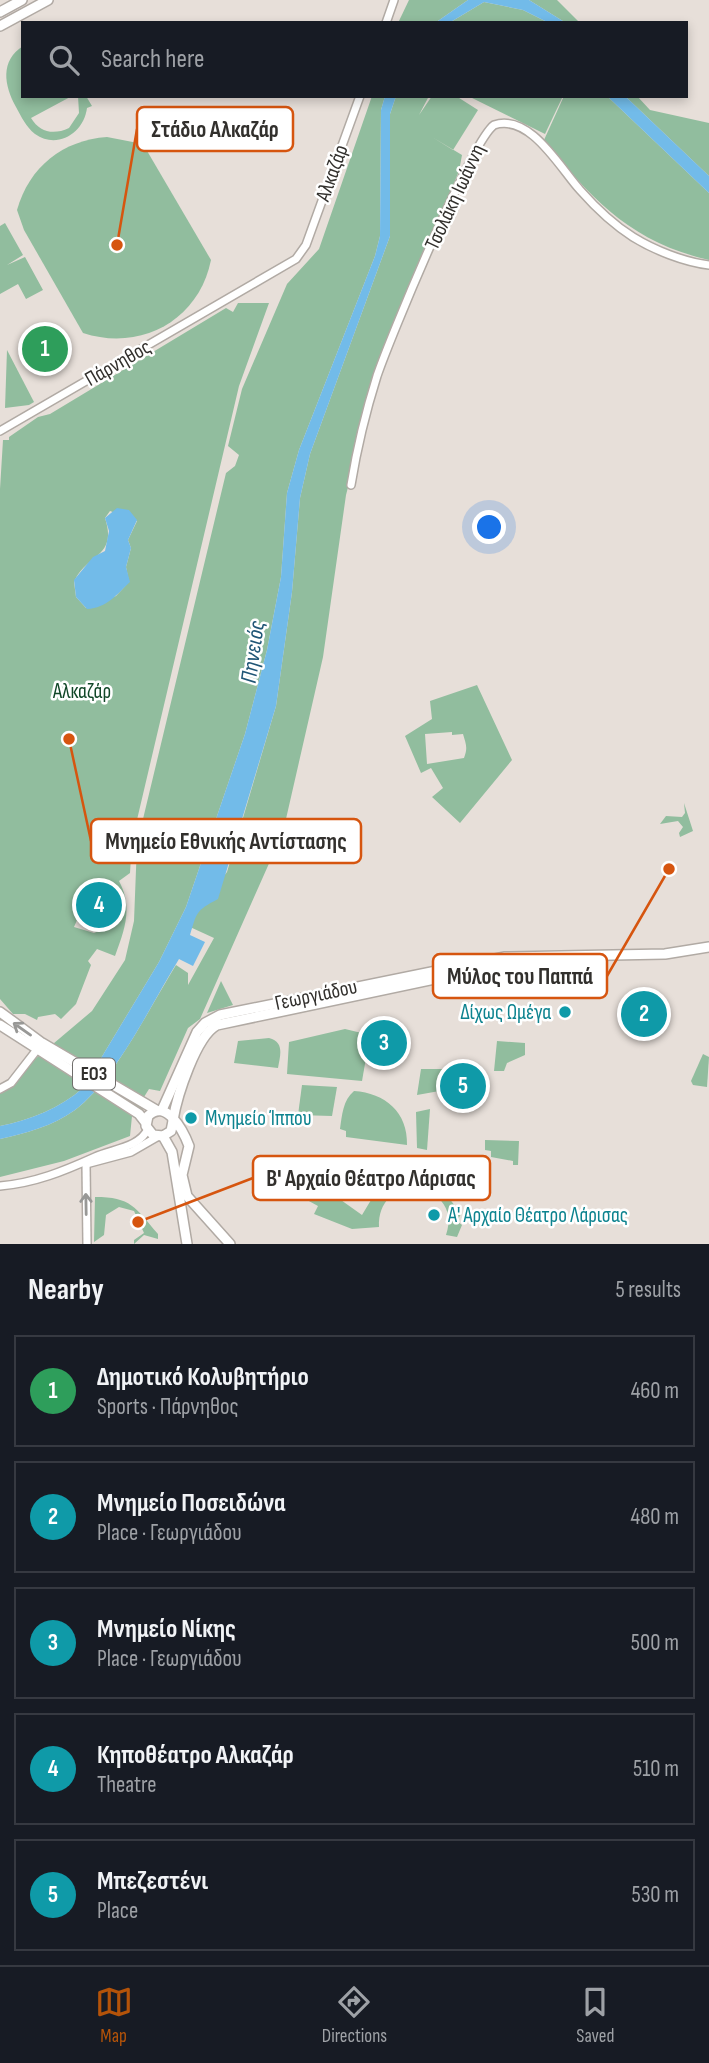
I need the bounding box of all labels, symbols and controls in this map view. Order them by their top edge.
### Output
search box [21,21,688,98]
icon: search [45,41,83,79]
text: Search here [101,44,204,75]
callout: Στάδιο Αλκαζάρ [137,107,293,151]
text: Στάδιο Αλκαζάρ [151,116,279,144]
street label: Τσολάκη Ιωάννη [420,140,490,254]
street label: Αλκαζάρ [310,141,354,206]
pin: 1 [22,323,68,375]
street label: Πάρνηθος [81,334,155,392]
your location [472,510,506,544]
water label: Πηνειός [235,619,271,685]
park label: Αλκαζάρ [52,679,111,704]
callout: Μνημείο Εθνικής Αντίστασης [91,819,361,863]
text: Μνημείο Εθνικής Αντίστασης [105,828,347,856]
pin: 4 [76,879,122,931]
callout: Μύλος του Παππά [433,954,607,998]
text: Μύλος του Παππά [447,963,593,991]
street label: Γεωργιάδου [272,974,360,1016]
pin: 2 [621,988,667,1040]
place label: Δίχως Ωμέγα [460,1000,551,1025]
marker: Δίχως Ωμέγα [557,1004,573,1020]
pin: 3 [361,1017,407,1069]
one-way arrow [13,1022,32,1036]
road number: ΕΟ3 [73,1058,115,1090]
pin: 5 [440,1060,486,1112]
place label: Μνημείο Ίππου [205,1106,312,1131]
marker: Μνημείο Ίππου [183,1110,199,1126]
callout: Β' Αρχαίο Θέατρο Λάρισας [253,1156,490,1200]
text: Β' Αρχαίο Θέατρο Λάρισας [266,1165,476,1193]
one-way arrow [80,1193,93,1216]
place label: Α' Αρχαίο Θέατρο Λάρισας [447,1203,628,1228]
marker: Α' Αρχαίο Θέατρο Λάρισας [426,1207,442,1223]
text: Nearby [28,1272,104,1308]
text: 5 results [615,1276,681,1304]
text: Δημοτικό Κολυβητήριο [97,1362,309,1393]
text: 1 [48,1377,58,1405]
text: 460 m [631,1377,679,1405]
text: Sports · Πάρνηθος [97,1393,239,1421]
text: Μνημείο Ποσειδώνα [97,1488,285,1519]
text: 2 [48,1503,58,1531]
text: 480 m [631,1503,679,1531]
text: Place · Γεωργιάδου [97,1519,242,1547]
text: Μνημείο Νίκης [97,1614,236,1645]
text: 3 [48,1629,58,1657]
text: 500 m [631,1629,679,1657]
text: Place · Γεωργιάδου [97,1645,242,1673]
text: Κηποθέατρο Αλκαζάρ [97,1740,294,1771]
text: 4 [48,1755,58,1783]
text: 510 m [633,1755,679,1783]
text: Theatre [97,1771,157,1799]
text: Μπεζεστένι [97,1866,208,1897]
text: 5 [48,1881,58,1909]
text: 530 m [631,1881,679,1909]
text: Place [97,1897,138,1925]
tab: Map [95,1983,133,2048]
tab: Directions [322,1983,387,2048]
tab: Saved [576,1983,614,2048]

